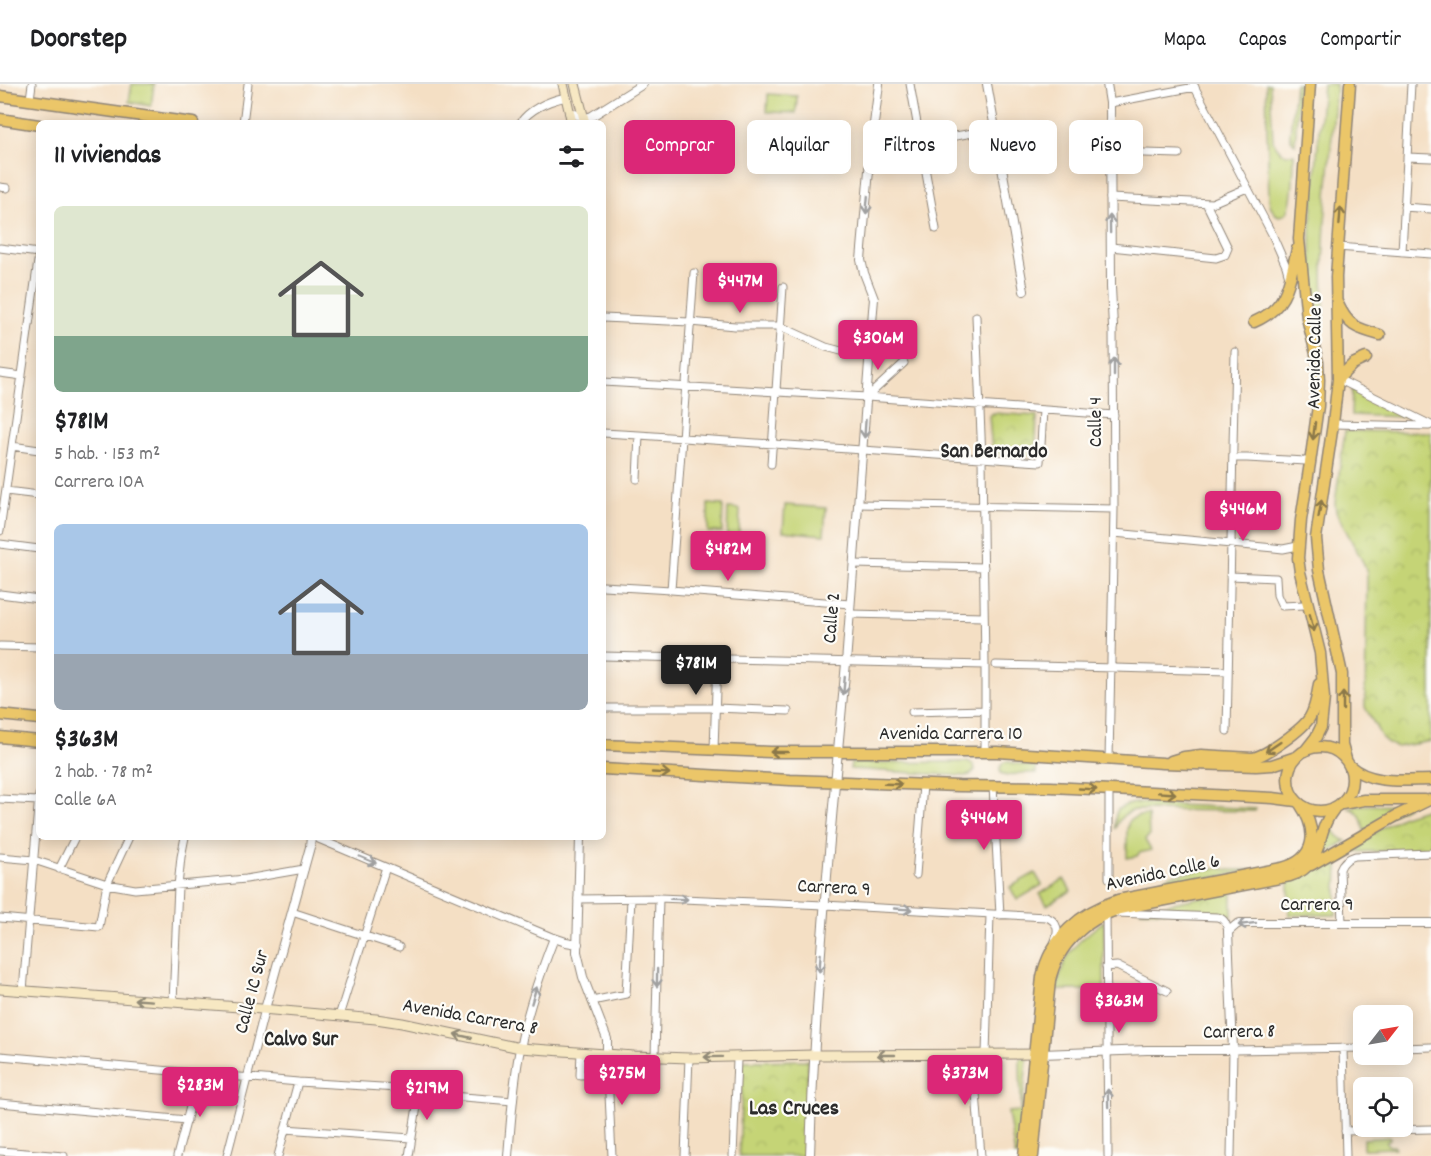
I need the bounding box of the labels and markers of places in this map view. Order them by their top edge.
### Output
pin: $447M [698,263,782,314]
pin: $306M [836,320,920,371]
pin: $446M [1201,491,1285,542]
pin: $482M [686,531,770,582]
pin: $781M [654,645,738,696]
pin: $446M [942,800,1026,851]
pin: $363M [1077,983,1161,1034]
pin: $275M [580,1055,664,1106]
pin: $373M [923,1055,1007,1106]
pin: $283M [158,1067,242,1118]
pin: $219M [385,1070,469,1121]

